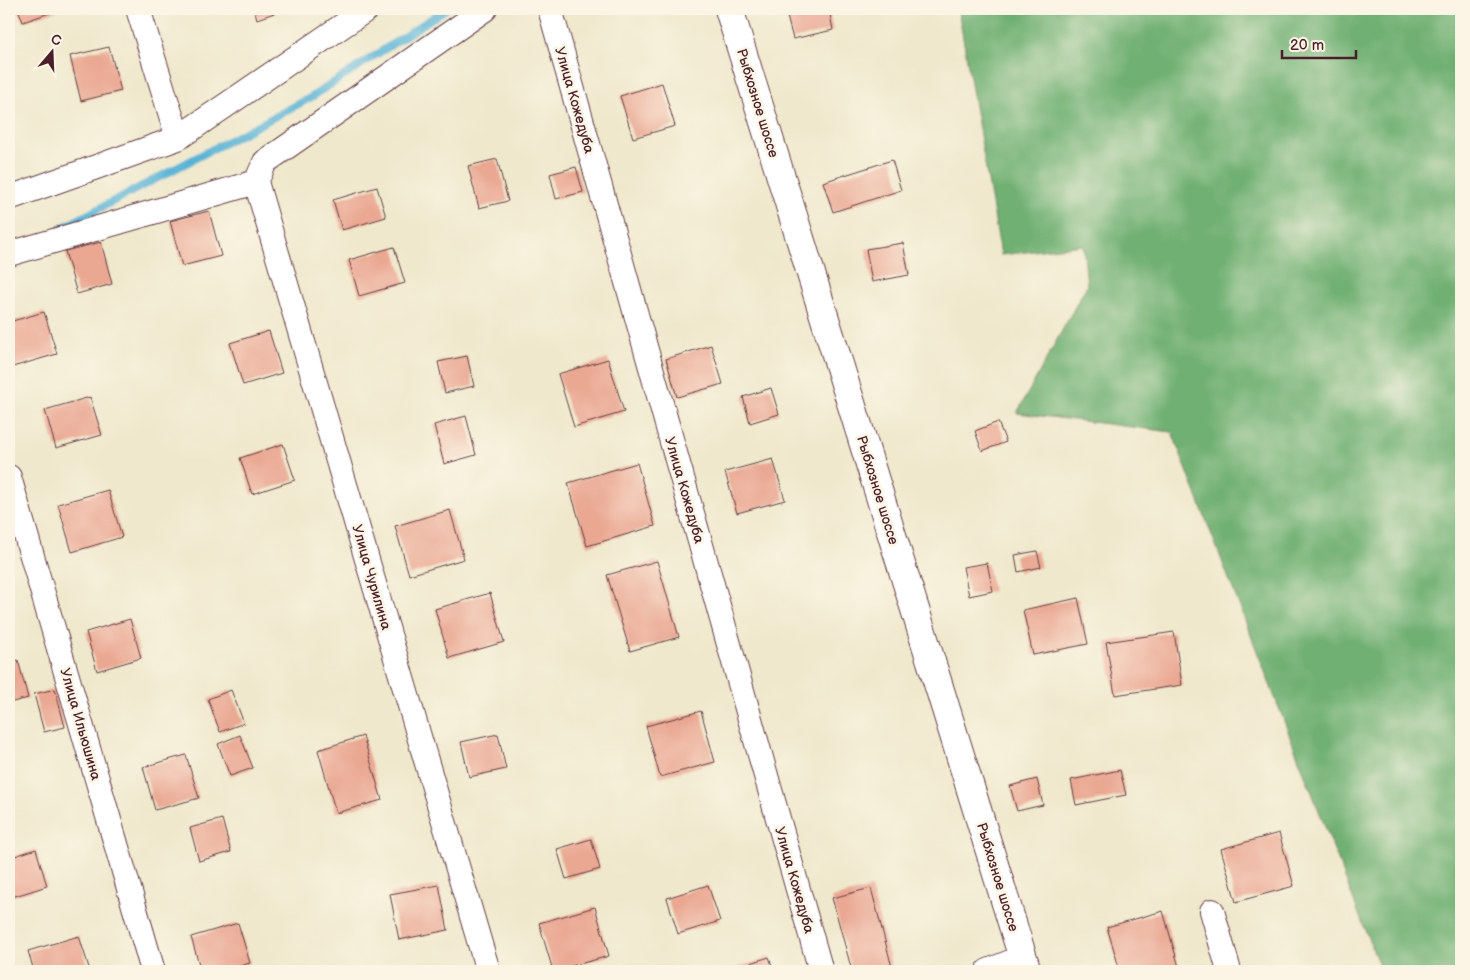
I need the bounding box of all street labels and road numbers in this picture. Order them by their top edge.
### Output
street label: Улица Кожедуба [551,45,598,156]
street label: Рыбхозное шоссе [733,47,782,160]
street label: Рыбхозное шоссе [853,434,902,547]
street label: Улица Кожедуба [661,435,708,546]
street label: Улица Чурилина [348,523,395,632]
street label: Улица Ильюшина [56,666,105,783]
street label: Рыбхозное шоссе [973,821,1022,934]
street label: Улица Кожедуба [771,825,818,936]

